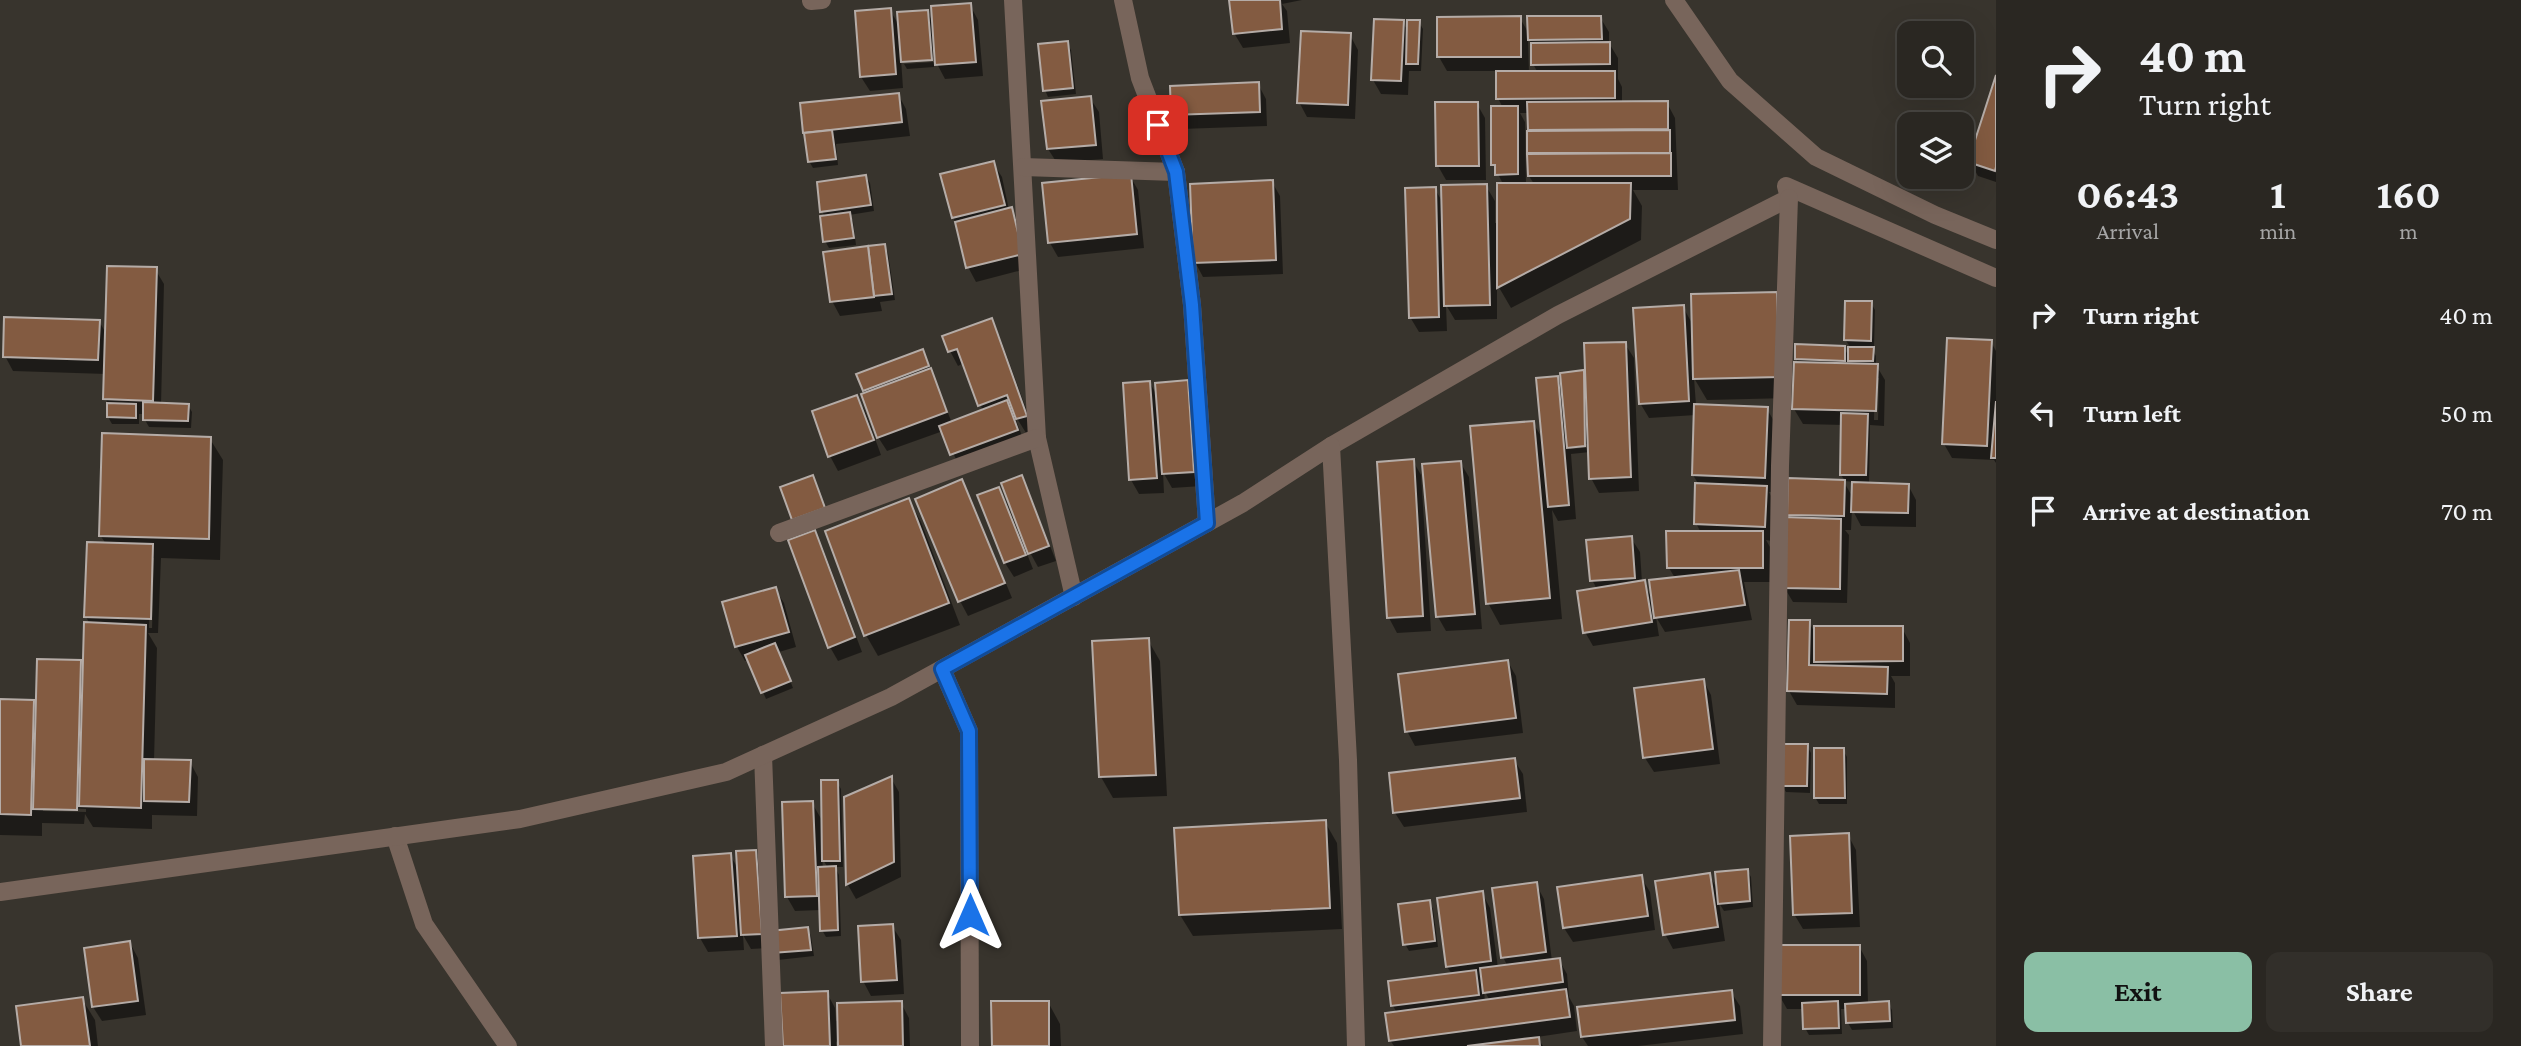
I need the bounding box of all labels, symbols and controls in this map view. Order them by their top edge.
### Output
map controls [1897,21,1974,189]
button: search [1897,21,1974,98]
icon: right [2024,28,2115,119]
text: 40 m [2139,28,2246,83]
text: Turn right [2139,86,2271,122]
pin [1128,95,1188,155]
icon: arrive [1139,106,1177,144]
button: layers [1897,112,1974,189]
text: 06:43 [2076,170,2179,217]
text: 1 [2270,170,2286,217]
text: 160 [2377,170,2441,217]
text: Arrival [2096,218,2159,244]
text: min [2259,218,2296,244]
text: m [2399,218,2418,244]
icon: right [2024,296,2062,334]
text: Turn right [2083,301,2199,330]
text: 40 m [2439,301,2493,330]
icon: left [2024,394,2062,432]
text: Turn left [2083,399,2181,428]
text: 50 m [2440,399,2493,428]
icon: arrive [2024,492,2062,530]
text: Arrive at destination [2083,497,2310,526]
text: 70 m [2441,497,2493,526]
position arrow [933,878,1007,952]
button: Exit [2024,952,2252,1032]
button: Share [2266,952,2493,1032]

